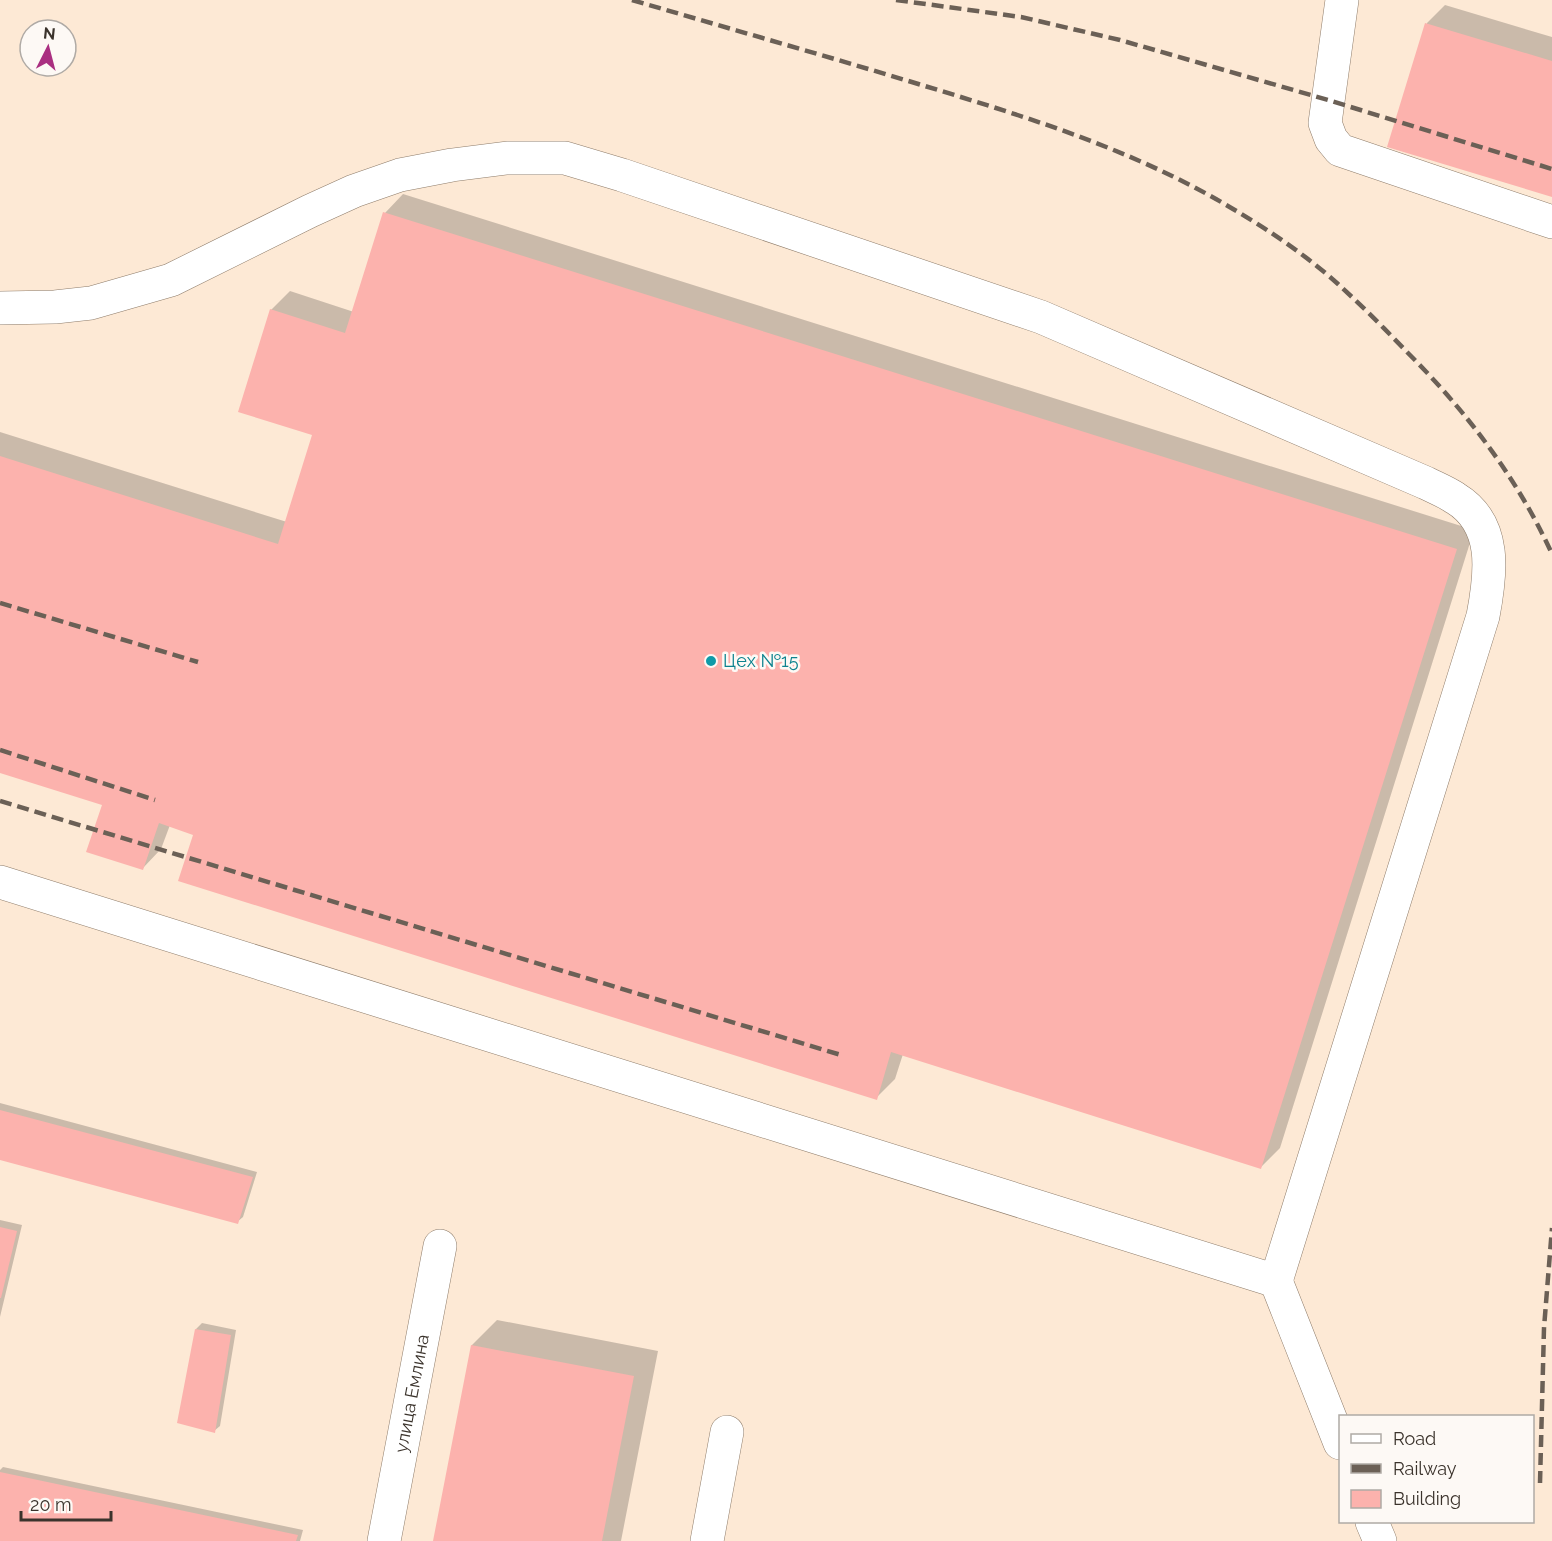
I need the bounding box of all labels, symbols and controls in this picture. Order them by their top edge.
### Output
north arrow [18,18,78,78]
text: N [42,23,57,44]
place label: Цех №15 [723,650,799,671]
marker: Цех №15 [704,654,718,668]
street label: улица Емлина [390,1332,433,1455]
legend [1339,1415,1534,1523]
text: Road [1393,1428,1436,1449]
text: Railway [1393,1458,1457,1479]
scale bar [21,1484,111,1522]
text: Building [1393,1488,1461,1509]
text: 20 m [30,1494,72,1515]

